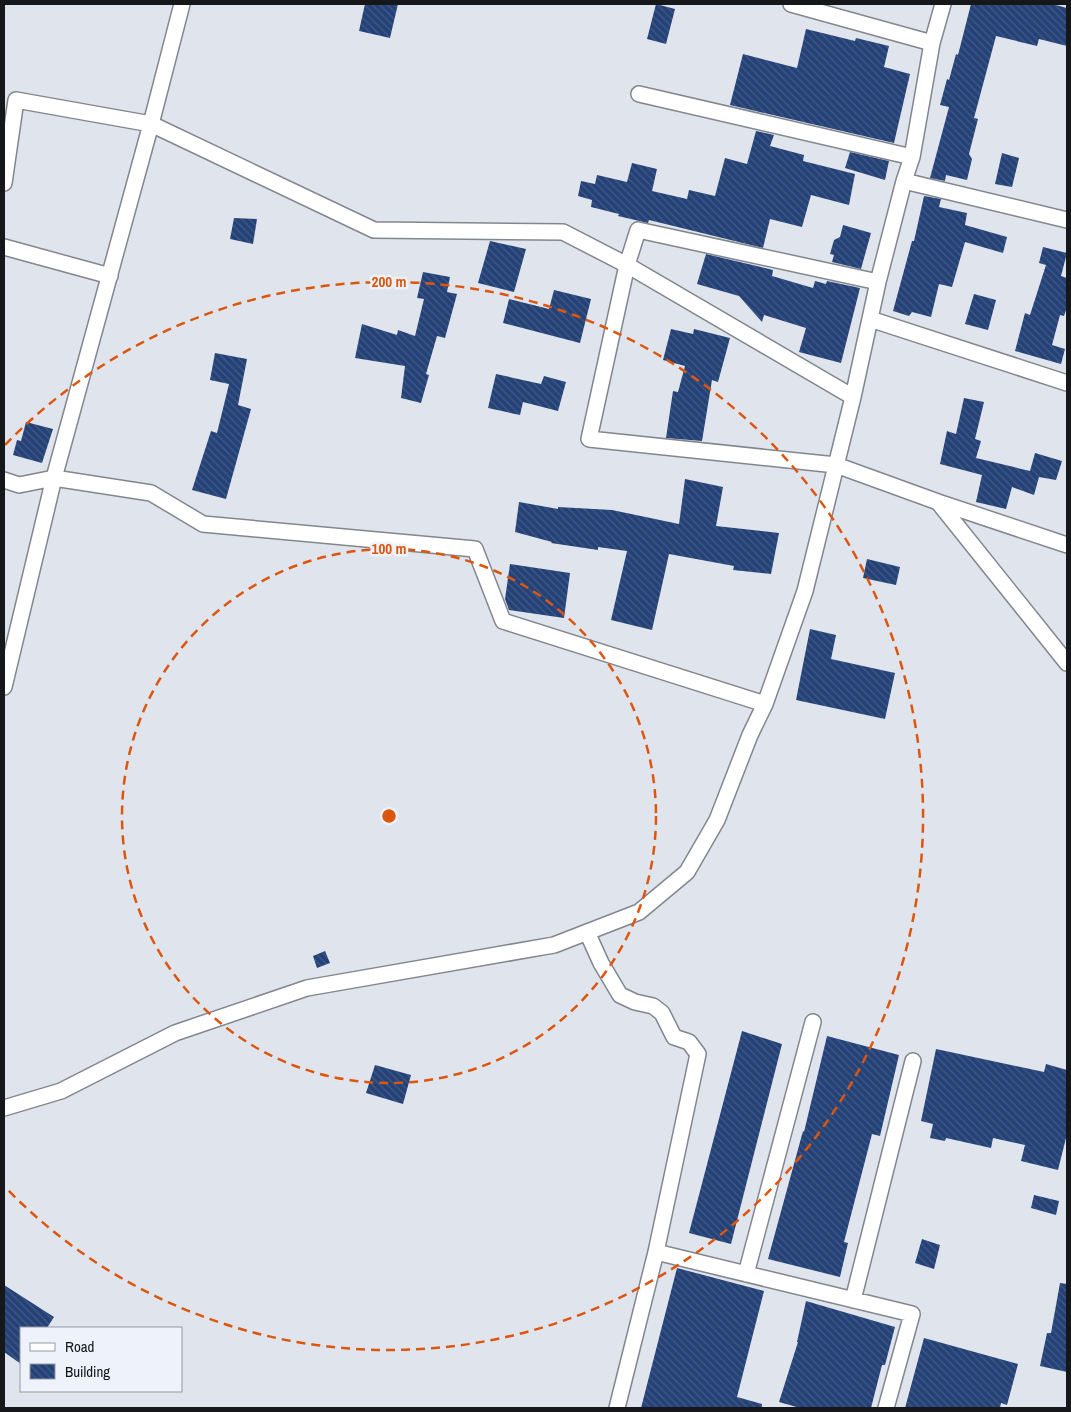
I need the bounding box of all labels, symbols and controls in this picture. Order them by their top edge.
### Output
text: 200 m [372,271,406,292]
text: 100 m [372,538,406,559]
centre of rings [380,807,398,825]
legend [20,1327,182,1392]
text: Road [65,1336,94,1357]
text: Building [65,1361,110,1382]

